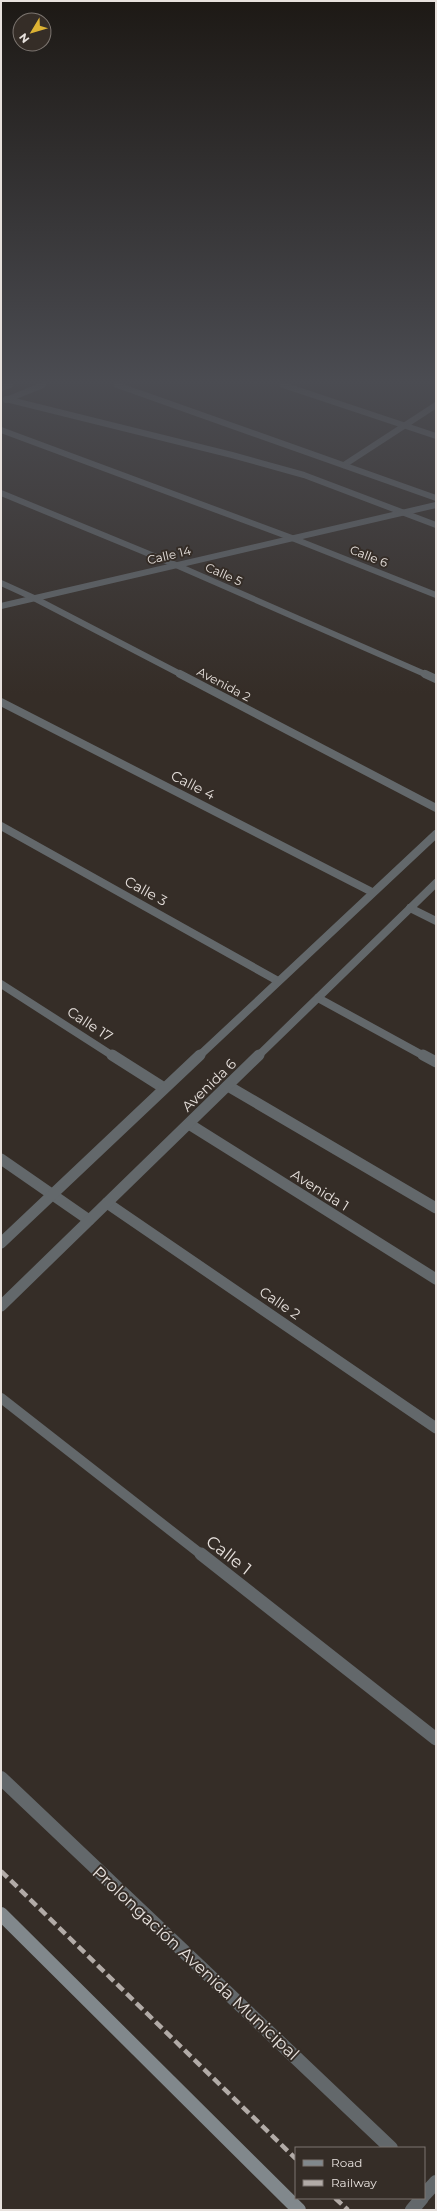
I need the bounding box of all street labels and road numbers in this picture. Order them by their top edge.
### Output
street label: Calle 6 [348,542,390,570]
street label: Calle 14 [146,543,192,567]
street label: Calle 5 [203,559,245,589]
street label: Avenida 2 [195,664,253,704]
street label: Calle 4 [168,766,219,804]
street label: Calle 3 [122,872,170,910]
street label: Calle 17 [64,1003,116,1045]
street label: Avenida 6 [178,1054,240,1115]
street label: Avenida 1 [288,1165,352,1215]
street label: Calle 2 [256,1283,304,1323]
street label: Calle 1 [202,1531,256,1579]
street label: Prolongación Avenida Municipal [89,1862,303,2064]

